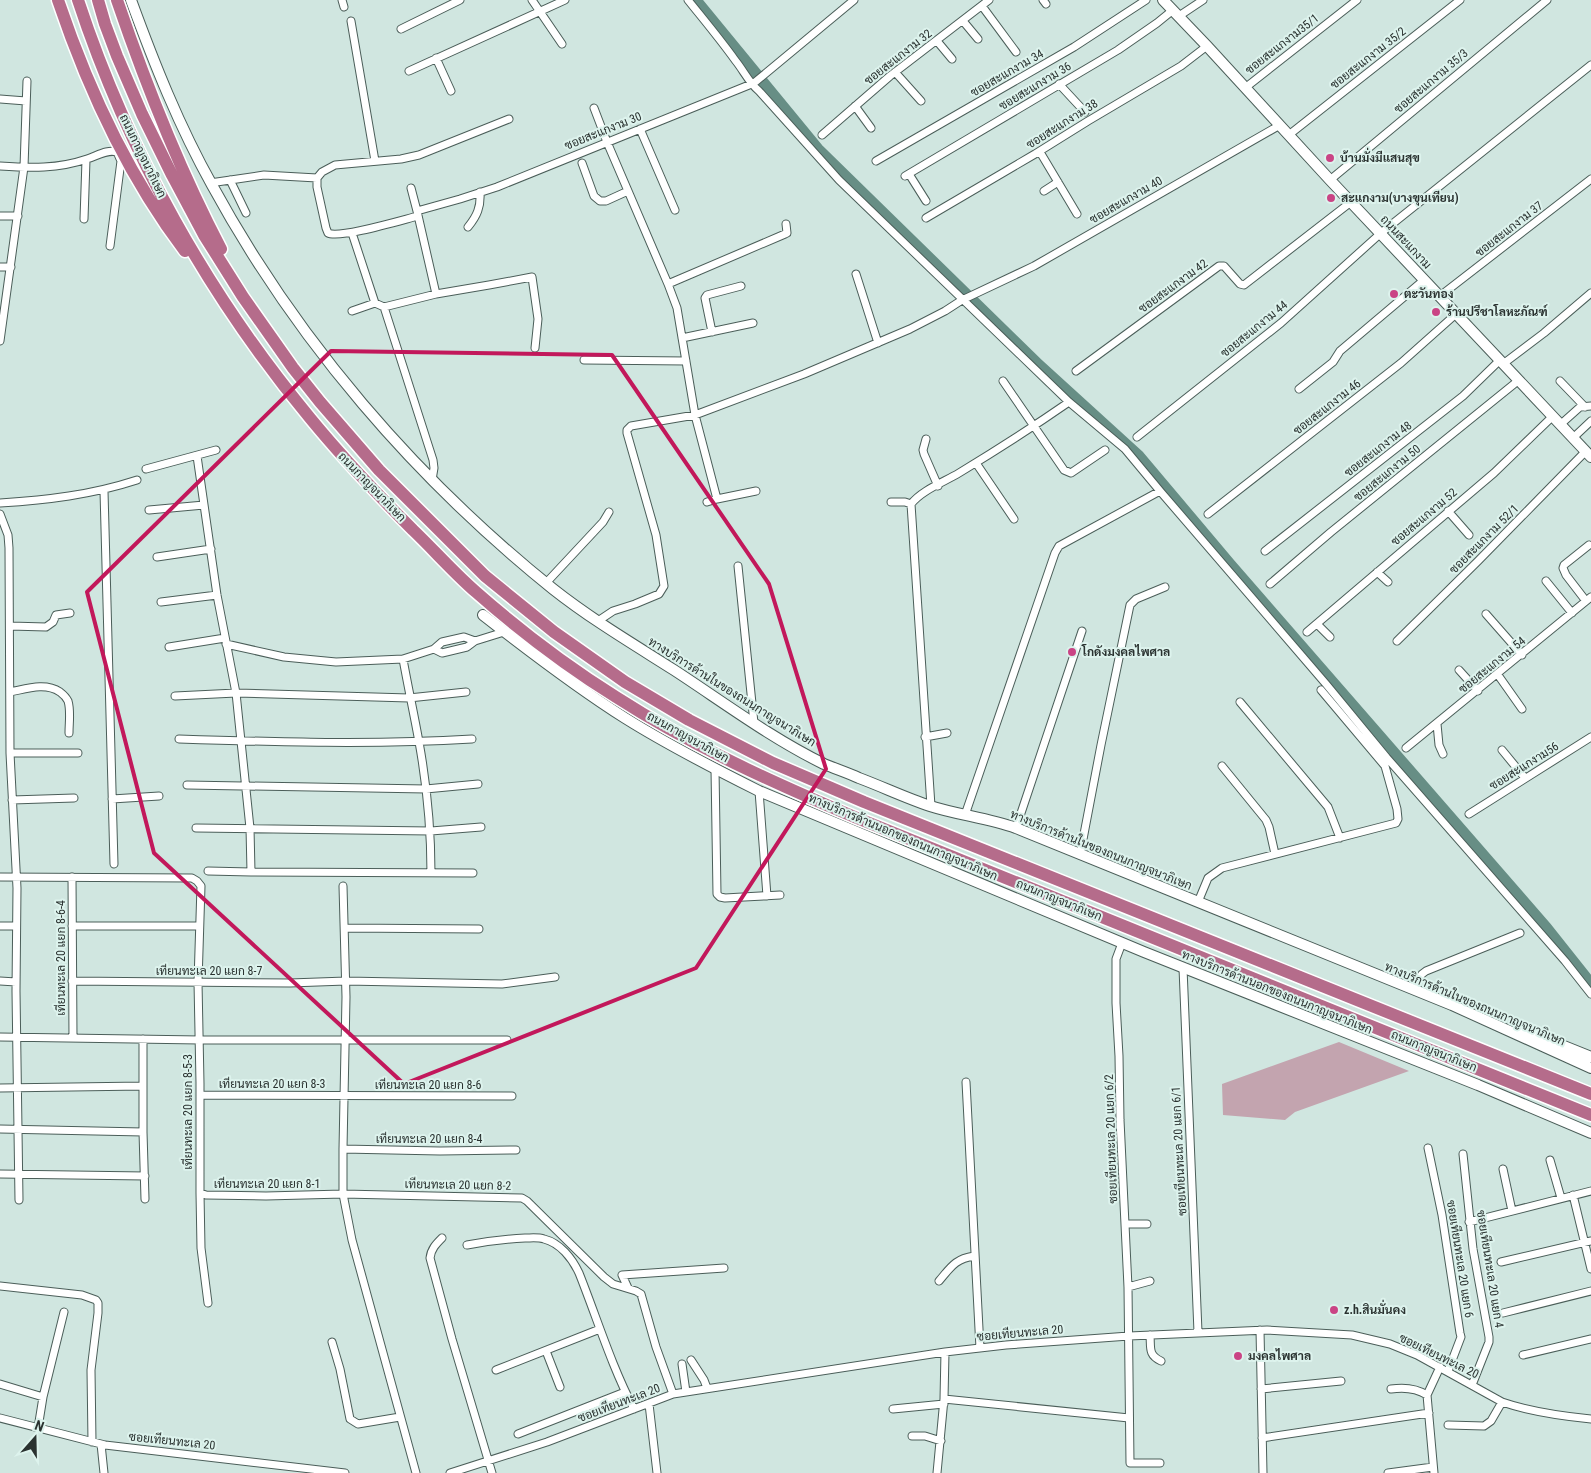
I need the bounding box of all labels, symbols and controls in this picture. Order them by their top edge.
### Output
street label: ซอยสะแกงาม35/1 [1242,11,1322,77]
street label: ซอยสะแกงาม 35/2 [1327,24,1409,92]
street label: ซอยสะแกงาม 32 [861,26,935,88]
street label: ซอยสะแกงาม 34 [968,46,1046,100]
street label: ซอยสะแกงาม 35/3 [1391,46,1471,116]
street label: ซอยสะแกงาม 36 [996,59,1074,113]
street label: ซอยสะแกงาม 38 [1024,96,1100,152]
street label: ซอยสะแกงาม 30 [562,109,644,153]
street label: ถนนกาญจนาภิเษก [117,112,169,200]
place label: บ้านมั่งมีแสนสุข [1340,147,1420,166]
marker: บ้านมั่งมีแสนสุข [1324,152,1336,164]
street label: ซอยสะแกงาม 40 [1087,173,1165,227]
place label: สะแกงาม(บางขุนเทียน) [1341,190,1459,206]
marker: สะแกงาม(บางขุนเทียน) [1325,192,1337,204]
street label: ซอยสะแกงาม 37 [1472,198,1546,260]
street label: ถนนสะแกงาม [1378,212,1434,272]
street label: ซอยสะแกงาม 42 [1136,256,1210,316]
place label: ตะวันทอง [1404,287,1454,301]
marker: ตะวันทอง [1388,288,1400,300]
street label: ซอยสะแกงาม 44 [1218,298,1290,360]
place label: ร้านปรีชาโลหะภัณฑ์ [1446,304,1548,319]
marker: ร้านปรีชาโลหะภัณฑ์ [1430,306,1442,318]
street label: ซอยสะแกงาม 46 [1290,376,1364,438]
street label: ซอยสะแกงาม 48 [1341,418,1415,480]
street label: ซอยสะแกงาม 50 [1351,442,1423,504]
street label: ถนนกาญจนาภิเษก [335,449,409,525]
street label: ซอยสะแกงาม 52 [1388,485,1460,549]
street label: ซอยสะแกงาม 52/1 [1446,501,1522,577]
street label: ทางบริการด้านในของถนนกาญจนาภิเษก [646,634,818,750]
street label: ซอยสะแกงาม 54 [1456,634,1528,696]
place label: โกดังมงคลไพศาล [1081,644,1170,659]
marker: โกดังมงคลไพศาล [1066,646,1078,658]
street label: ถนนกาญจนาภิเษก [645,709,731,765]
street label: ซอยสะแกงาม56 [1487,739,1561,793]
street label: ทางบริการด้านนอกของถนนกาญจนาภิเษก [806,791,1000,883]
street label: ทางบริการด้านในของถนนกาญจนาภิเษก [1008,806,1194,893]
street label: ถนนกาญจนาภิเษก [1014,876,1104,924]
street label: เทียนทะเล 20 แยก 8-6-4 [53,900,68,1016]
street label: ทางบริการด้านนอกของถนนกาญจนาภิเษก [1180,947,1374,1037]
street label: ทางบริการด้านในของถนนกาญจนาภิเษก [1383,959,1568,1049]
street label: เทียนทะเล 20 แยก 8-7 [156,963,262,978]
street label: ถนนกาญจนาภิเษก [1389,1027,1479,1075]
street label: เทียนทะเล 20 แยก 8-5-3 [180,1054,195,1170]
street label: ซอยเทียนทะเล 20 แยก 6/2 [1101,1074,1120,1204]
street label: เทียนทะเล 20 แยก 8-3 [219,1076,325,1091]
street label: เทียนทะเล 20 แยก 8-6 [375,1077,481,1092]
street label: ซอยเทียนทะเล 20 แยก 6/1 [1168,1086,1189,1216]
street label: เทียนทะเล 20 แยก 8-4 [376,1131,482,1146]
street label: เทียนทะเล 20 แยก 8-1 [214,1176,320,1191]
street label: เทียนทะเล 20 แยก 8-2 [405,1176,512,1193]
street label: ซอยเทียนทะเล 20 แยก 6 [1444,1199,1477,1319]
street label: ซอยเทียนทะเล 20 แยก 4 [1474,1209,1507,1329]
place label: z.h.สินมั่นคง [1344,1299,1406,1317]
marker: z.h.สินมั่นคง [1328,1304,1340,1316]
street label: ซอยเทียนทะเล 20 [976,1321,1064,1344]
street label: ซอยเทียนทะเล 20 [1397,1330,1482,1381]
place label: มงคลไพศาล [1248,1348,1311,1363]
marker: มงคลไพศาล [1232,1350,1244,1362]
street label: ซอยเทียนทะเล 20 [576,1380,662,1425]
north arrow [10,1413,60,1463]
text: N [33,1417,46,1435]
street label: ซอยเทียนทะเล 20 [128,1428,216,1453]

